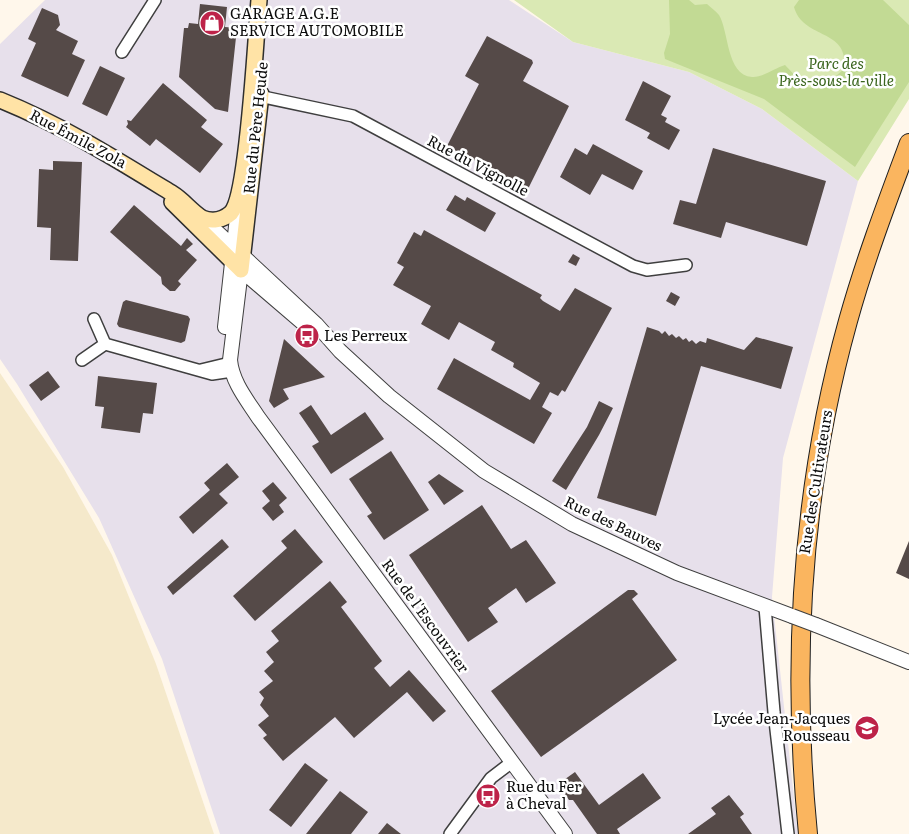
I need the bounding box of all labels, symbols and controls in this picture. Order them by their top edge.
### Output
place label: GARAGE A.G.E SERVICE AUTOMOBILE [230,1,404,41]
shop icon: GARAGE A.G.E SERVICE AUTOMOBILE [199,10,225,36]
park label: Parc des Près-sous-la-ville [778,51,894,91]
street label: Rue du Père Heude [236,60,273,195]
street label: Rue Émile Zola [26,102,132,173]
street label: Rue du Vignolle [424,128,534,201]
bus stop icon: Les Perreux [294,323,320,349]
place label: Les Perreux [324,323,408,346]
street label: Rue des Cultivateurs [792,408,837,555]
street label: Rue des Bauves [561,489,667,556]
street label: Rue de l'Escouvrier [377,553,476,677]
place label: Lycée Jean-Jacques Rousseau [713,706,850,746]
school or university icon: Lycée Jean-Jacques Rousseau [854,715,880,741]
place label: Rue du Fer à Cheval [506,774,581,814]
bus stop icon: Rue du Fer à Cheval [475,783,501,809]

